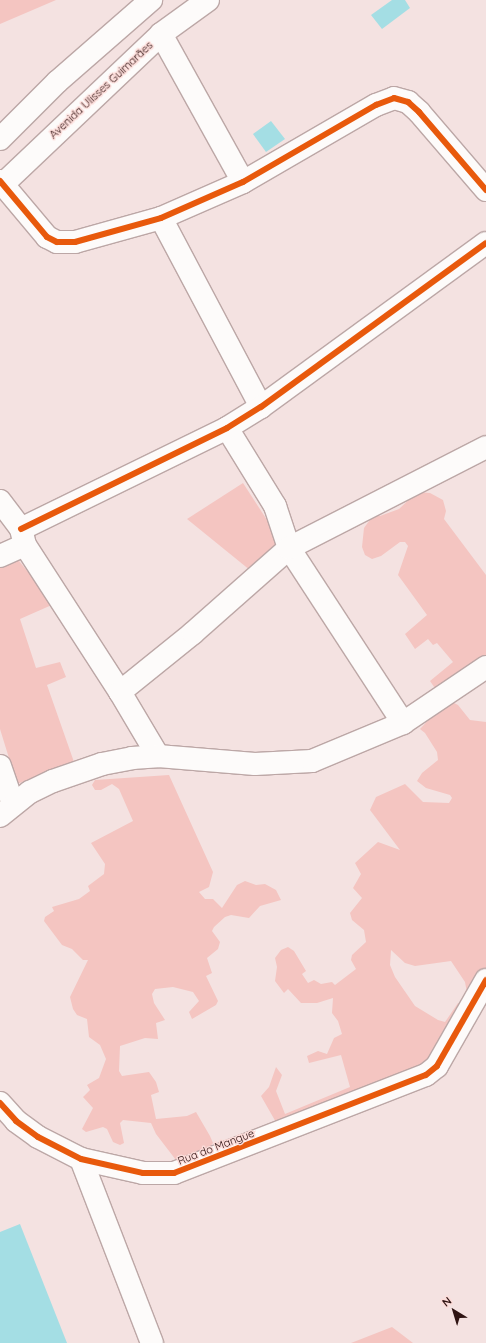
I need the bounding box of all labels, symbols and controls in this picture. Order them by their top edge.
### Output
street label: Avenida Ulisses Guimarães [47,39,155,141]
street label: Rua do Mangue [176,1126,256,1168]
north arrow [434,1291,474,1331]
text: N [439,1294,454,1310]

